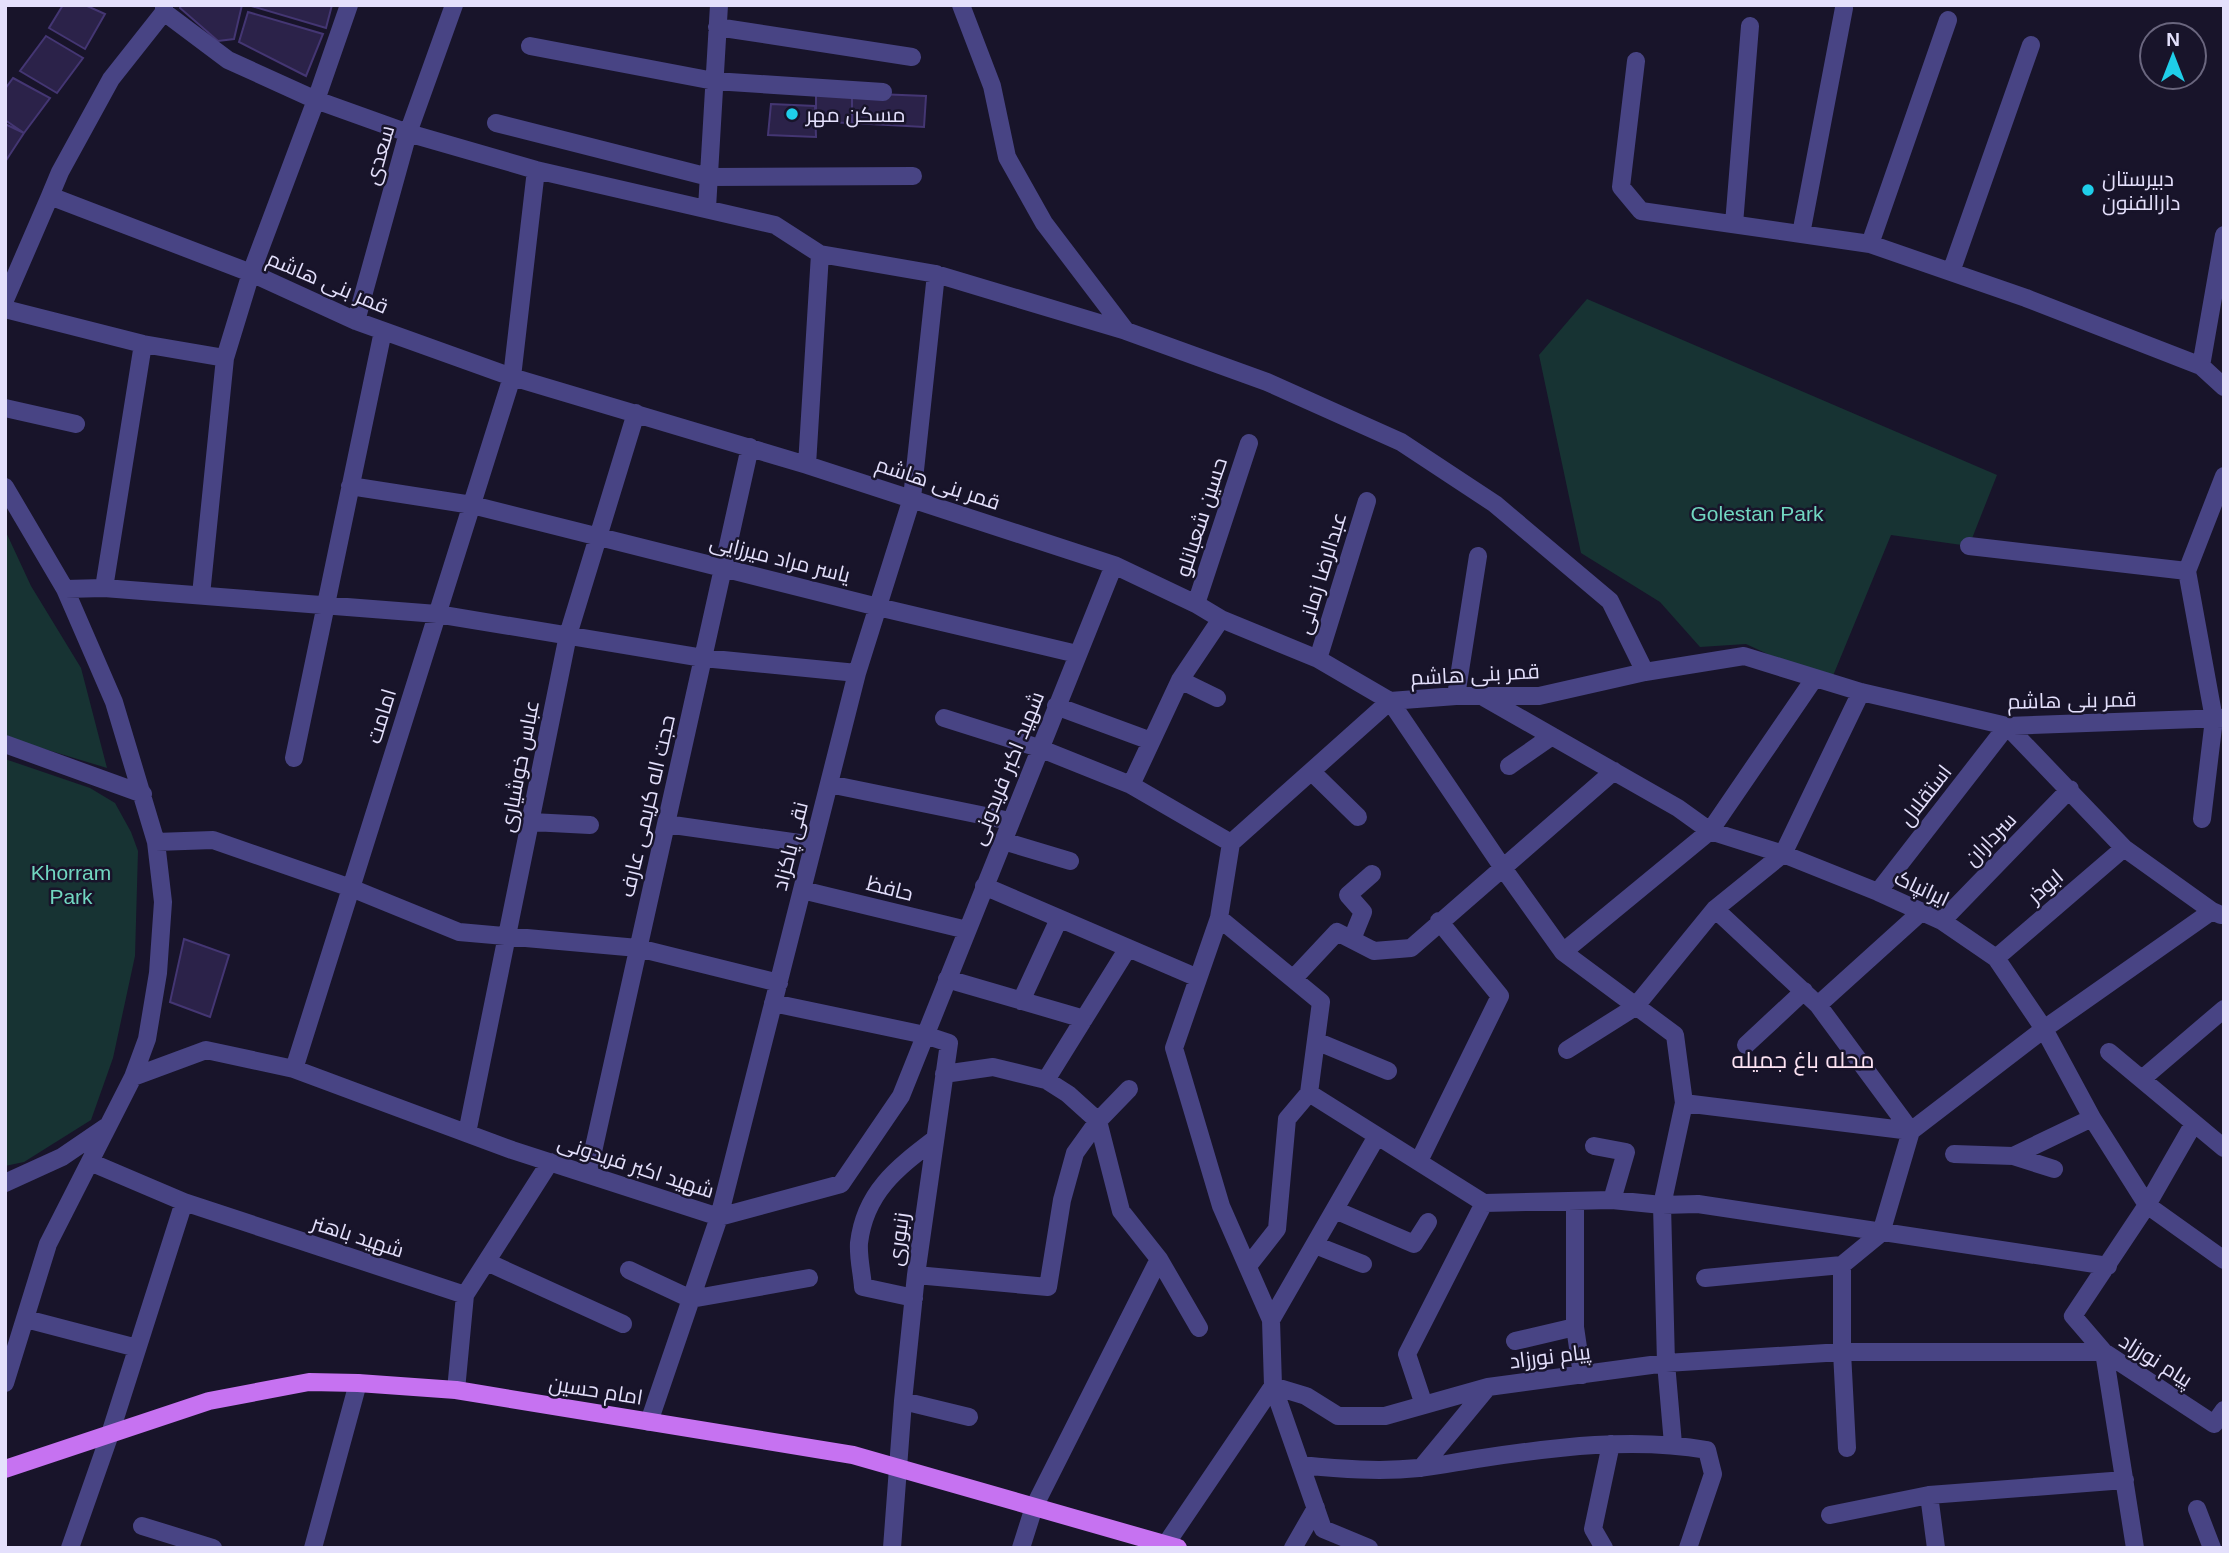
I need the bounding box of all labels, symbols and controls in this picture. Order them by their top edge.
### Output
north arrow [2138,21,2208,91]
text: N [2166,29,2180,50]
place label: مسکن مهر [805,103,906,128]
marker: مسکن مهر [784,106,800,122]
street label: سعدی [360,123,400,188]
place label: دبیرستان دارالفنون [2102,167,2180,216]
marker: دبیرستان دارالفنون [2080,182,2096,198]
street label: قمر بنی هاشم [263,246,392,321]
street label: قمر بنی هاشم [872,452,1003,517]
street label: حسین شعبانلو [1171,455,1233,580]
park label: Golestan Park [1690,502,1824,525]
street label: عبدالرضا زمانی [1292,509,1352,637]
street label: یاسر مراد میرزایی [707,529,853,589]
street label: قمر بنی هاشم [1410,659,1540,692]
street label: امامت [362,686,400,746]
street label: قمر بنی هاشم [2007,687,2137,716]
street label: شهید اکبر فریدونی [966,688,1050,849]
street label: عباس خوشیاری [495,698,545,834]
street label: حجت اله کریمی عارف [615,713,681,900]
street label: استقلال [1894,760,1957,831]
street label: نقی پاکزاد [768,799,815,893]
street label: سرداران [1959,808,2022,871]
park label: Khorram Park [31,861,111,908]
street label: ایرانپاک [1890,865,1953,912]
street label: ابوذر [2022,865,2068,909]
street label: حافظ [864,871,916,905]
district label: محله باغ‌ جمیله [1732,1047,1874,1076]
street label: شهید اکبر فریدونی [554,1130,717,1204]
street label: شهید باهنر [307,1210,407,1264]
street label: زنبوری [883,1211,915,1268]
street label: پیام نورزاد [2114,1329,2197,1394]
street label: پیام نورزاد [1508,1340,1593,1375]
street label: امام حسین [547,1371,645,1412]

